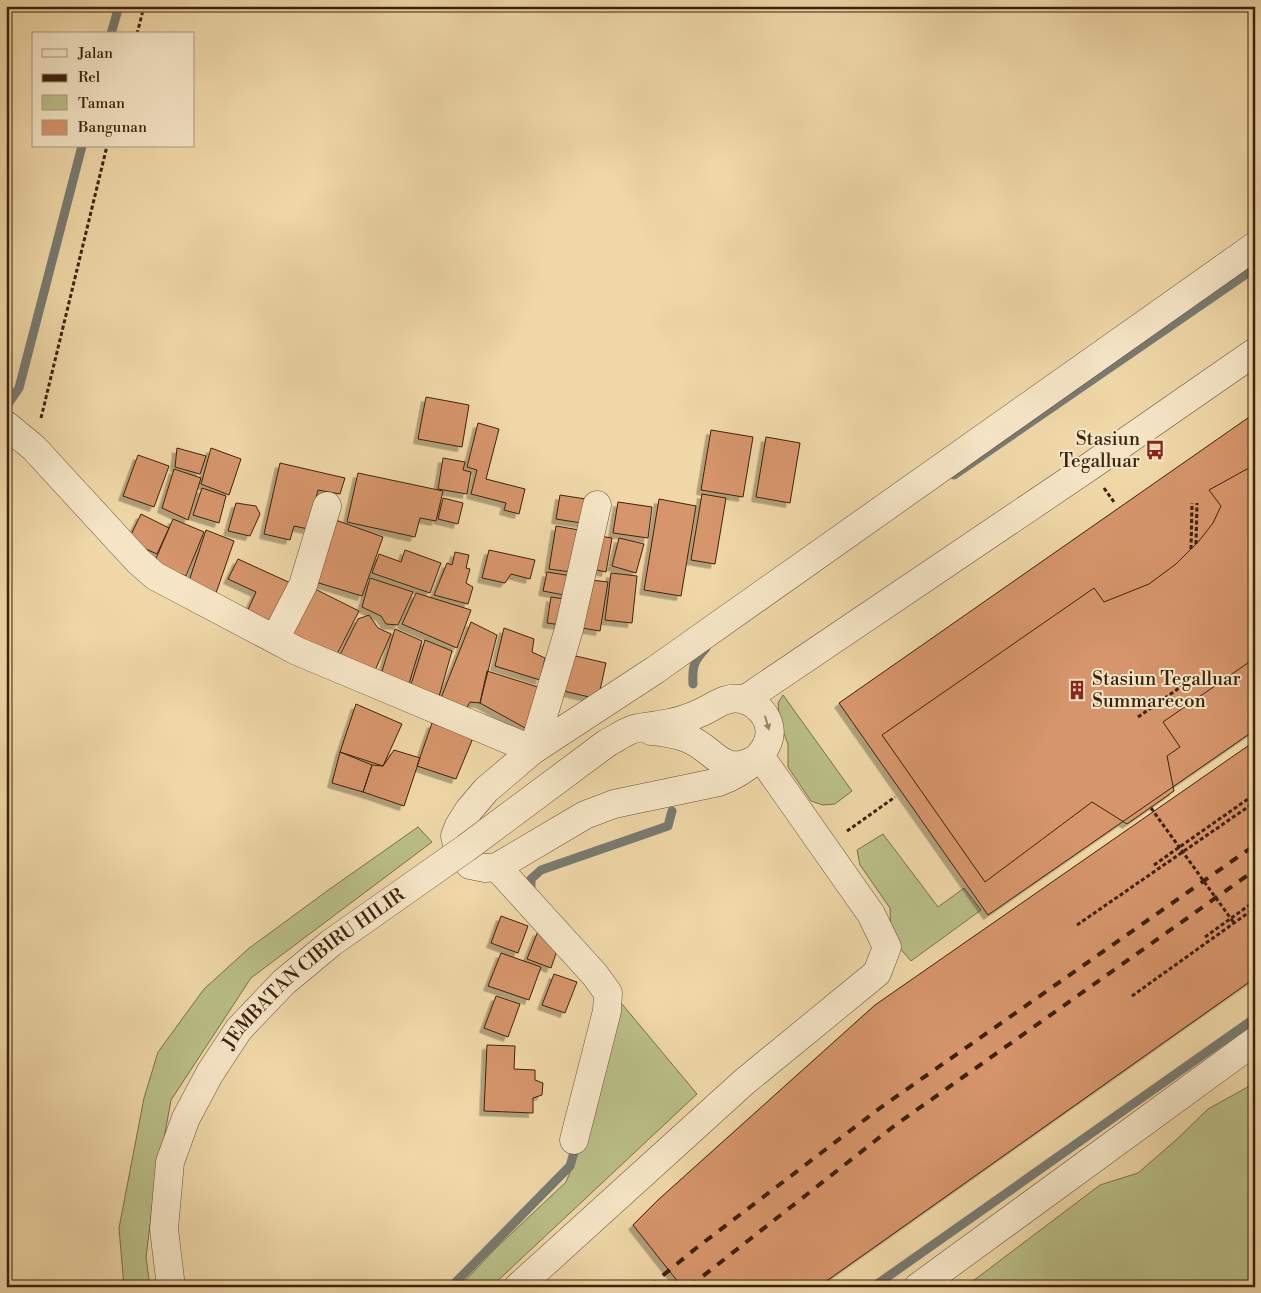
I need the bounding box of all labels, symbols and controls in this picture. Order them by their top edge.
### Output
legend [32,32,195,148]
text: Jalan [77,44,113,63]
text: Rel [78,68,101,87]
text: Taman [78,94,125,113]
text: Bangunan [77,118,147,137]
place label: Stasiun Tegalluar [1059,427,1140,473]
bus stop icon: Stasiun Tegalluar [1144,439,1166,461]
place label: Stasiun Tegalluar Summarecon [1092,667,1241,713]
building icon: Stasiun Tegalluar Summarecon [1066,679,1088,701]
one-way arrow [763,716,771,731]
street label: JEMBATAN CIBIRU HILIR [216,883,410,1055]

